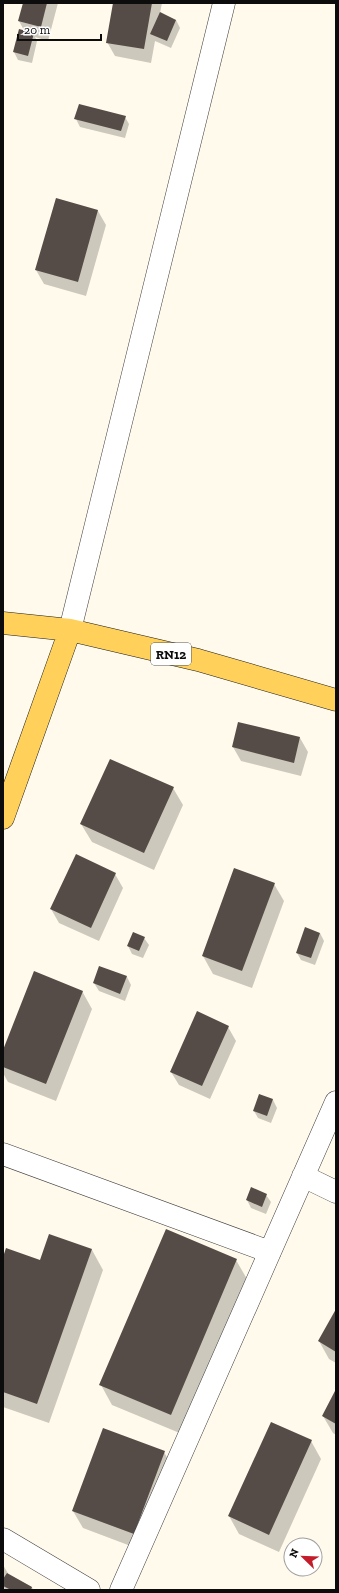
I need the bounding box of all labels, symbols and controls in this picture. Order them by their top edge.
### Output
scale bar [18,16,101,42]
text: 20 m [24,23,51,37]
road number: RN12 [151,643,191,665]
north arrow [283,1537,323,1577]
text: N [287,1546,302,1560]

